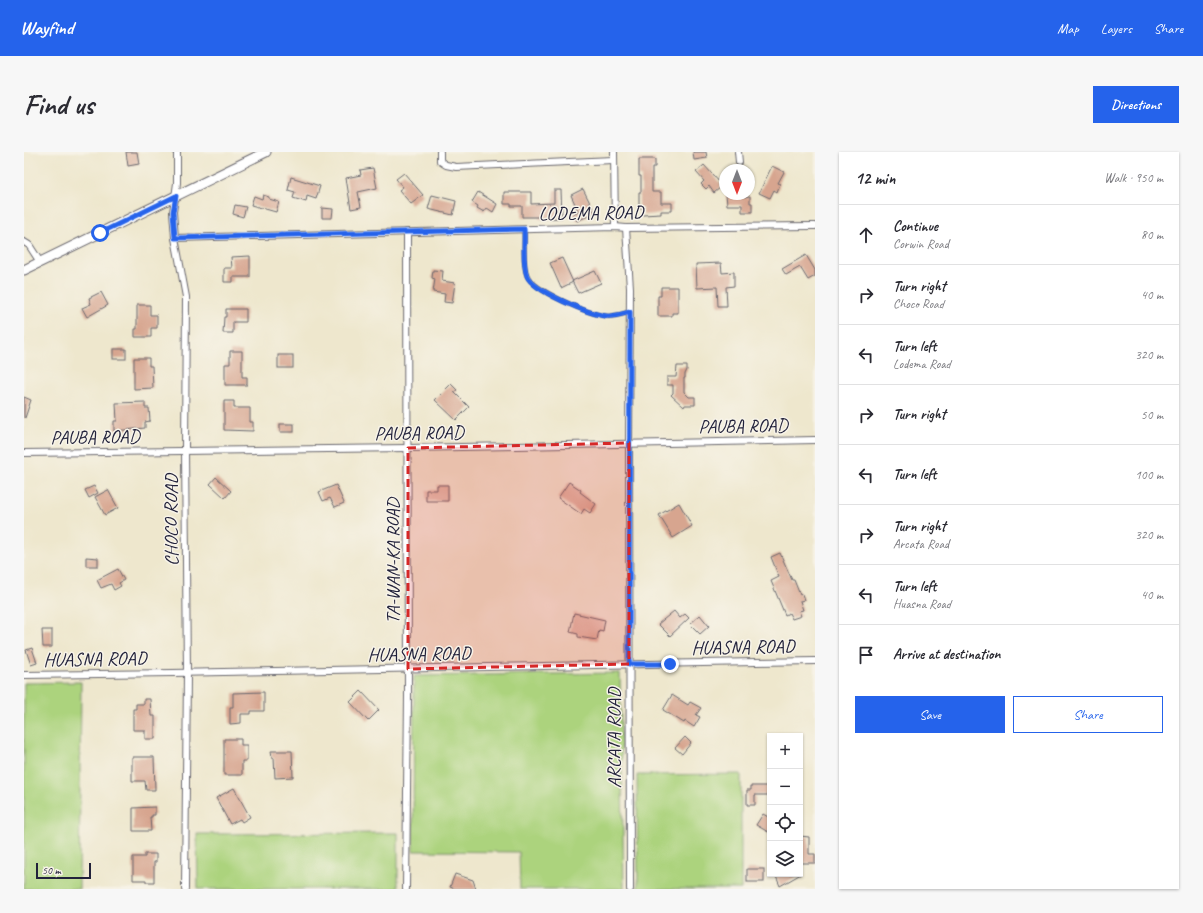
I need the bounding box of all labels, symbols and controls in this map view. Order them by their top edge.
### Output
text: Wayfind [20,16,73,40]
text: Map [1057,20,1079,37]
text: Layers [1101,20,1132,37]
text: Share [1154,20,1183,37]
button: Directions [1093,86,1179,123]
text: Find us [24,87,94,122]
north arrow [719,164,755,200]
text: 12 min [855,168,895,189]
text: Walk · 950 m [1104,170,1163,186]
street label: LODEMA ROAD [538,200,646,226]
text: Continue [893,217,938,236]
route start [91,224,109,242]
icon: ahead [855,224,877,246]
text: 80 m [1141,227,1163,243]
text: Corwin Road [893,236,949,252]
text: Turn right [893,277,946,296]
icon: right [855,284,877,306]
text: 40 m [1141,287,1163,303]
text: Choco Road [893,296,944,312]
text: Turn left [893,337,936,356]
icon: left [855,344,877,366]
text: 320 m [1135,347,1163,363]
text: Lodema Road [893,356,951,372]
icon: right [855,404,877,426]
text: Turn right [893,405,946,424]
text: 50 m [1141,407,1163,423]
street label: PAUBA ROAD [698,413,790,439]
street label: PAUBA ROAD [374,420,466,446]
street label: PAUBA ROAD [50,424,142,450]
icon: left [855,464,877,486]
text: Turn left [893,465,936,484]
text: 100 m [1135,467,1163,483]
street label: CHOCO ROAD [159,472,183,566]
street label: TA-WAN-KA ROAD [381,496,405,624]
text: Turn right [893,517,946,536]
icon: right [855,524,877,546]
text: 320 m [1135,527,1163,543]
text: Arcata Road [893,536,949,552]
text: Turn left [893,577,936,596]
icon: left [855,584,877,606]
text: 40 m [1141,587,1163,603]
text: Huasna Road [893,596,951,612]
street label: HUASNA ROAD [691,634,797,660]
street label: HUASNA ROAD [367,641,473,667]
icon: arrive [855,644,877,666]
text: Arrive at destination [893,645,1000,664]
street label: HUASNA ROAD [43,646,149,672]
route end [661,655,679,673]
street label: ARCATA ROAD [602,686,626,788]
button: Save [855,696,1005,733]
button: Share [1013,696,1163,733]
map controls [767,733,803,877]
button: + [767,733,803,769]
button: − [767,769,803,805]
button: locate [767,805,803,841]
button: layers [767,841,803,877]
scale bar [36,861,91,880]
text: 50 m [42,863,61,877]

